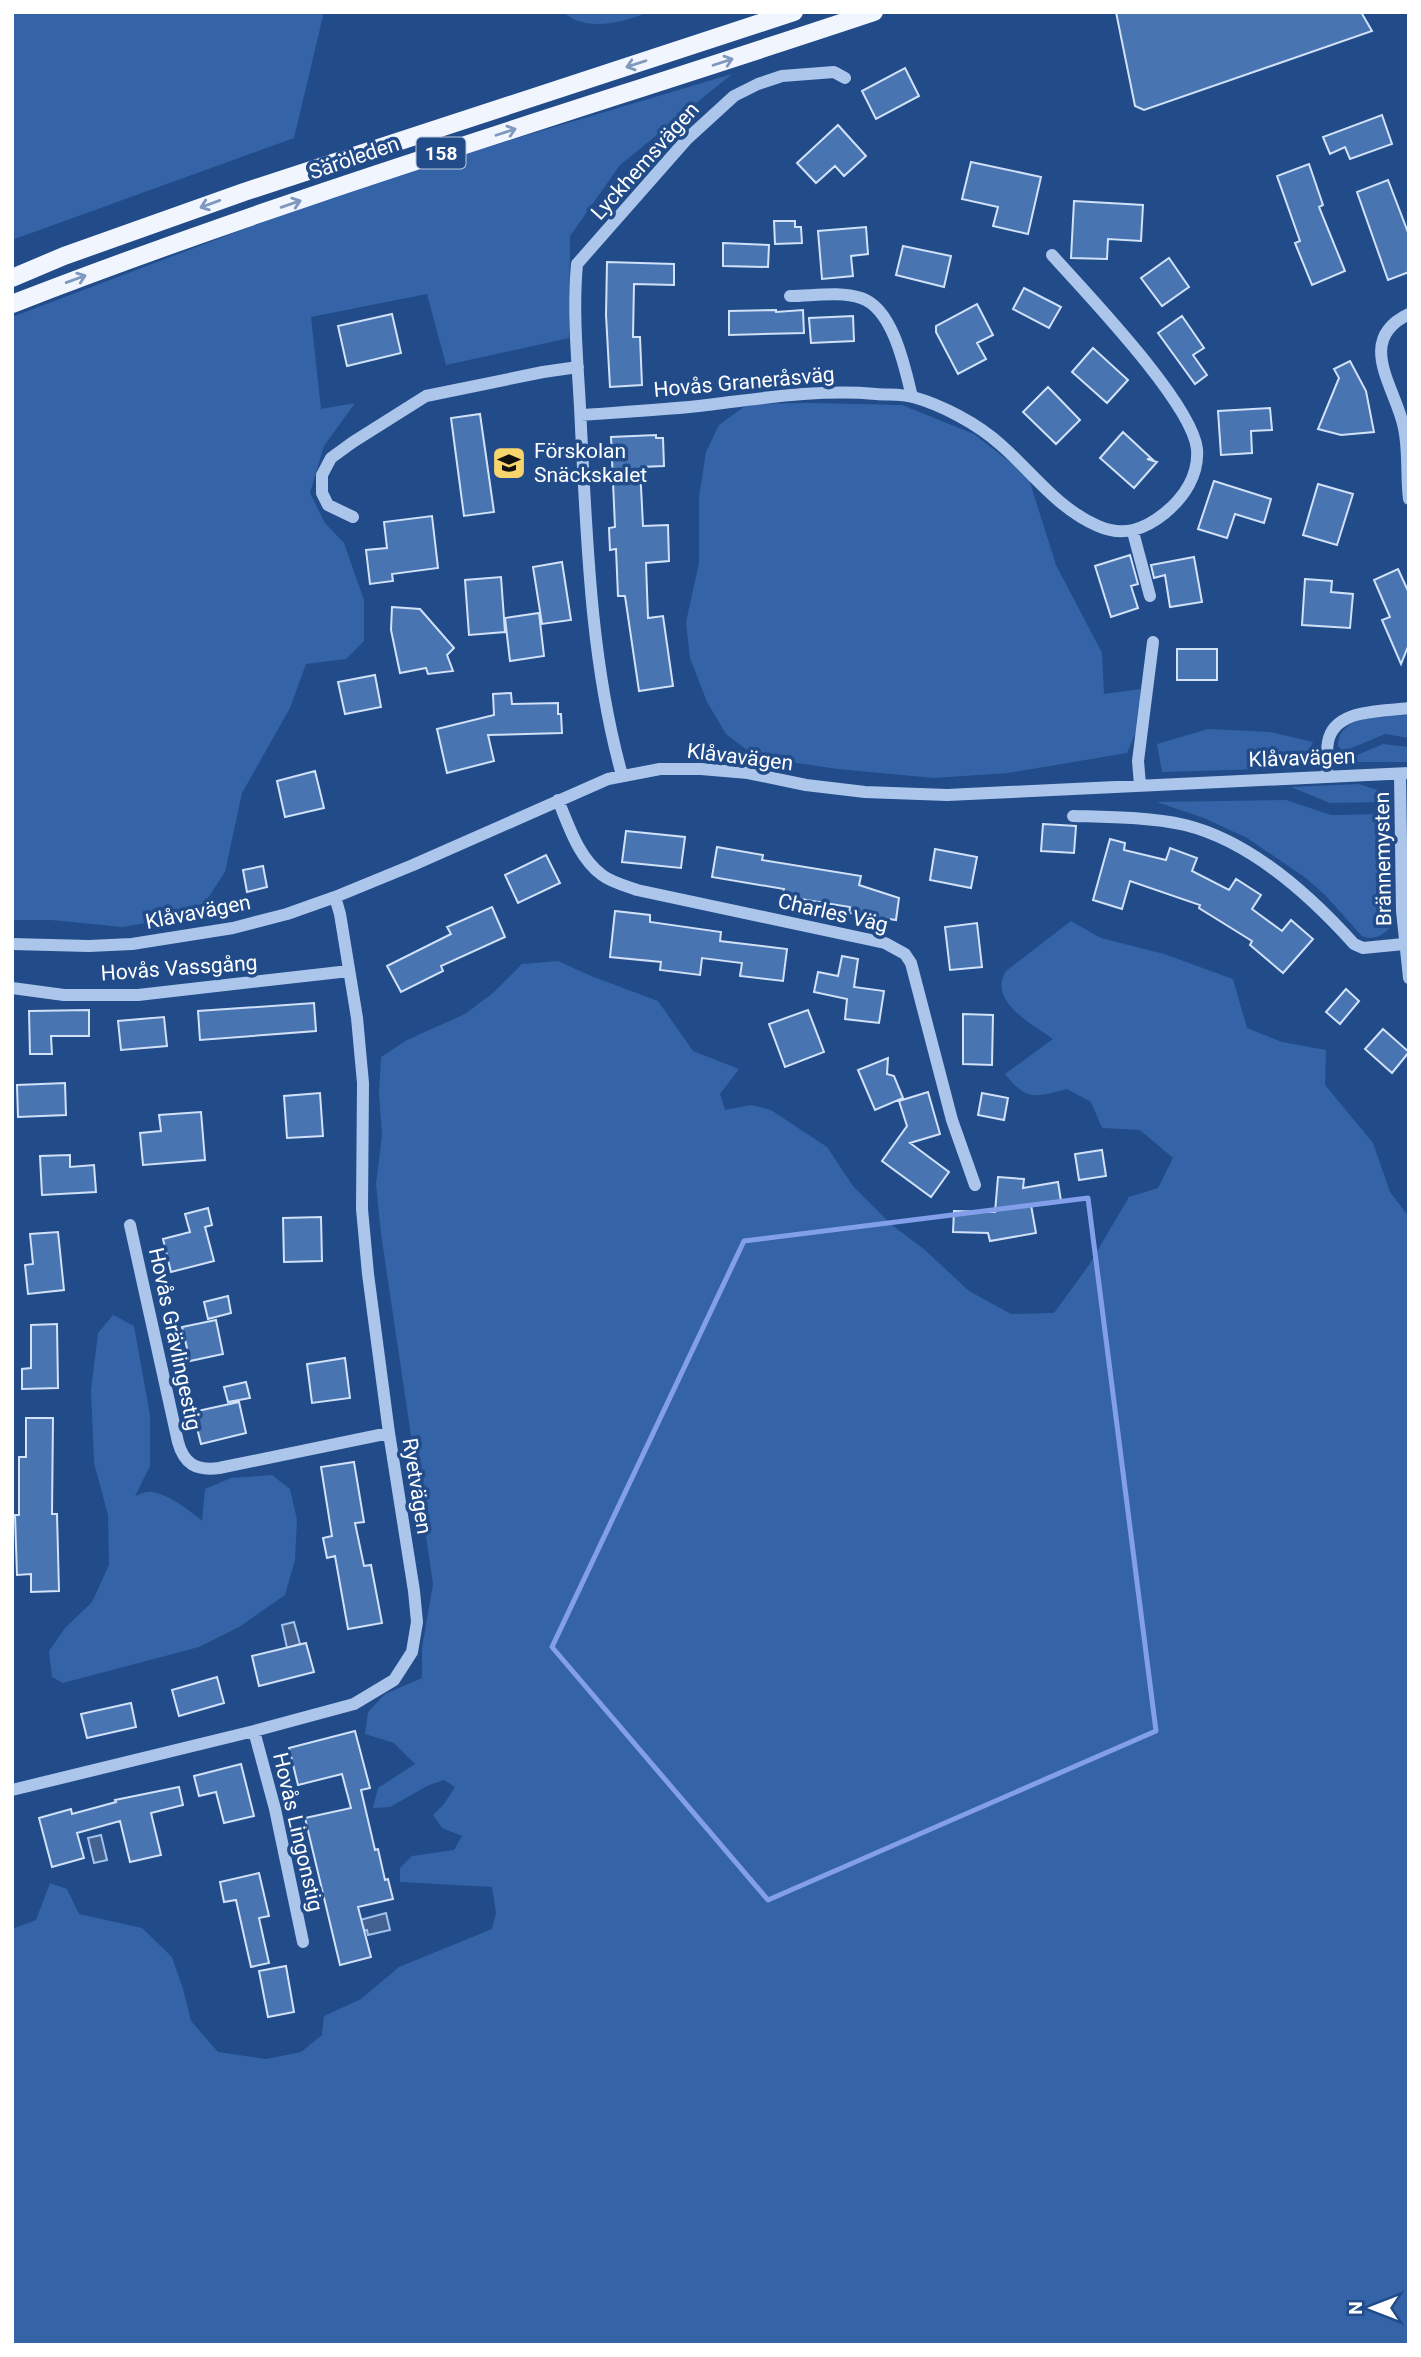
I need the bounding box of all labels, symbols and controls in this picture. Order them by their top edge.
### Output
one-way arrow [712,55,734,68]
one-way arrow [625,58,647,71]
street label: Lyckhemsvägen [586,97,704,225]
one-way arrow [495,125,517,137]
street label: Säröleden [306,131,402,185]
road number: 158 [416,138,466,168]
one-way arrow [279,197,301,209]
one-way arrow [200,199,222,211]
one-way arrow [65,272,87,285]
street label: Hovås Graneråsväg [652,362,836,402]
place label: Förskolan Snäckskalet [534,439,647,487]
school or university icon: Förskolan Snäckskalet [490,444,528,482]
street label: Klåvavägen [686,739,794,775]
street label: Klåvavägen [1248,744,1356,772]
street label: Brännemysten [1370,792,1396,926]
street label: Charles Väg [776,889,890,937]
street label: Klåvavägen [143,890,253,934]
street label: Hovås Vassgång [100,951,258,985]
street label: Hovås Grävlingestig [144,1245,206,1433]
street label: Ryetvägen [398,1436,436,1536]
street label: Hovås Lingonstig [268,1750,328,1914]
north arrow [1337,2273,1407,2343]
text: N [1344,2301,1367,2315]

